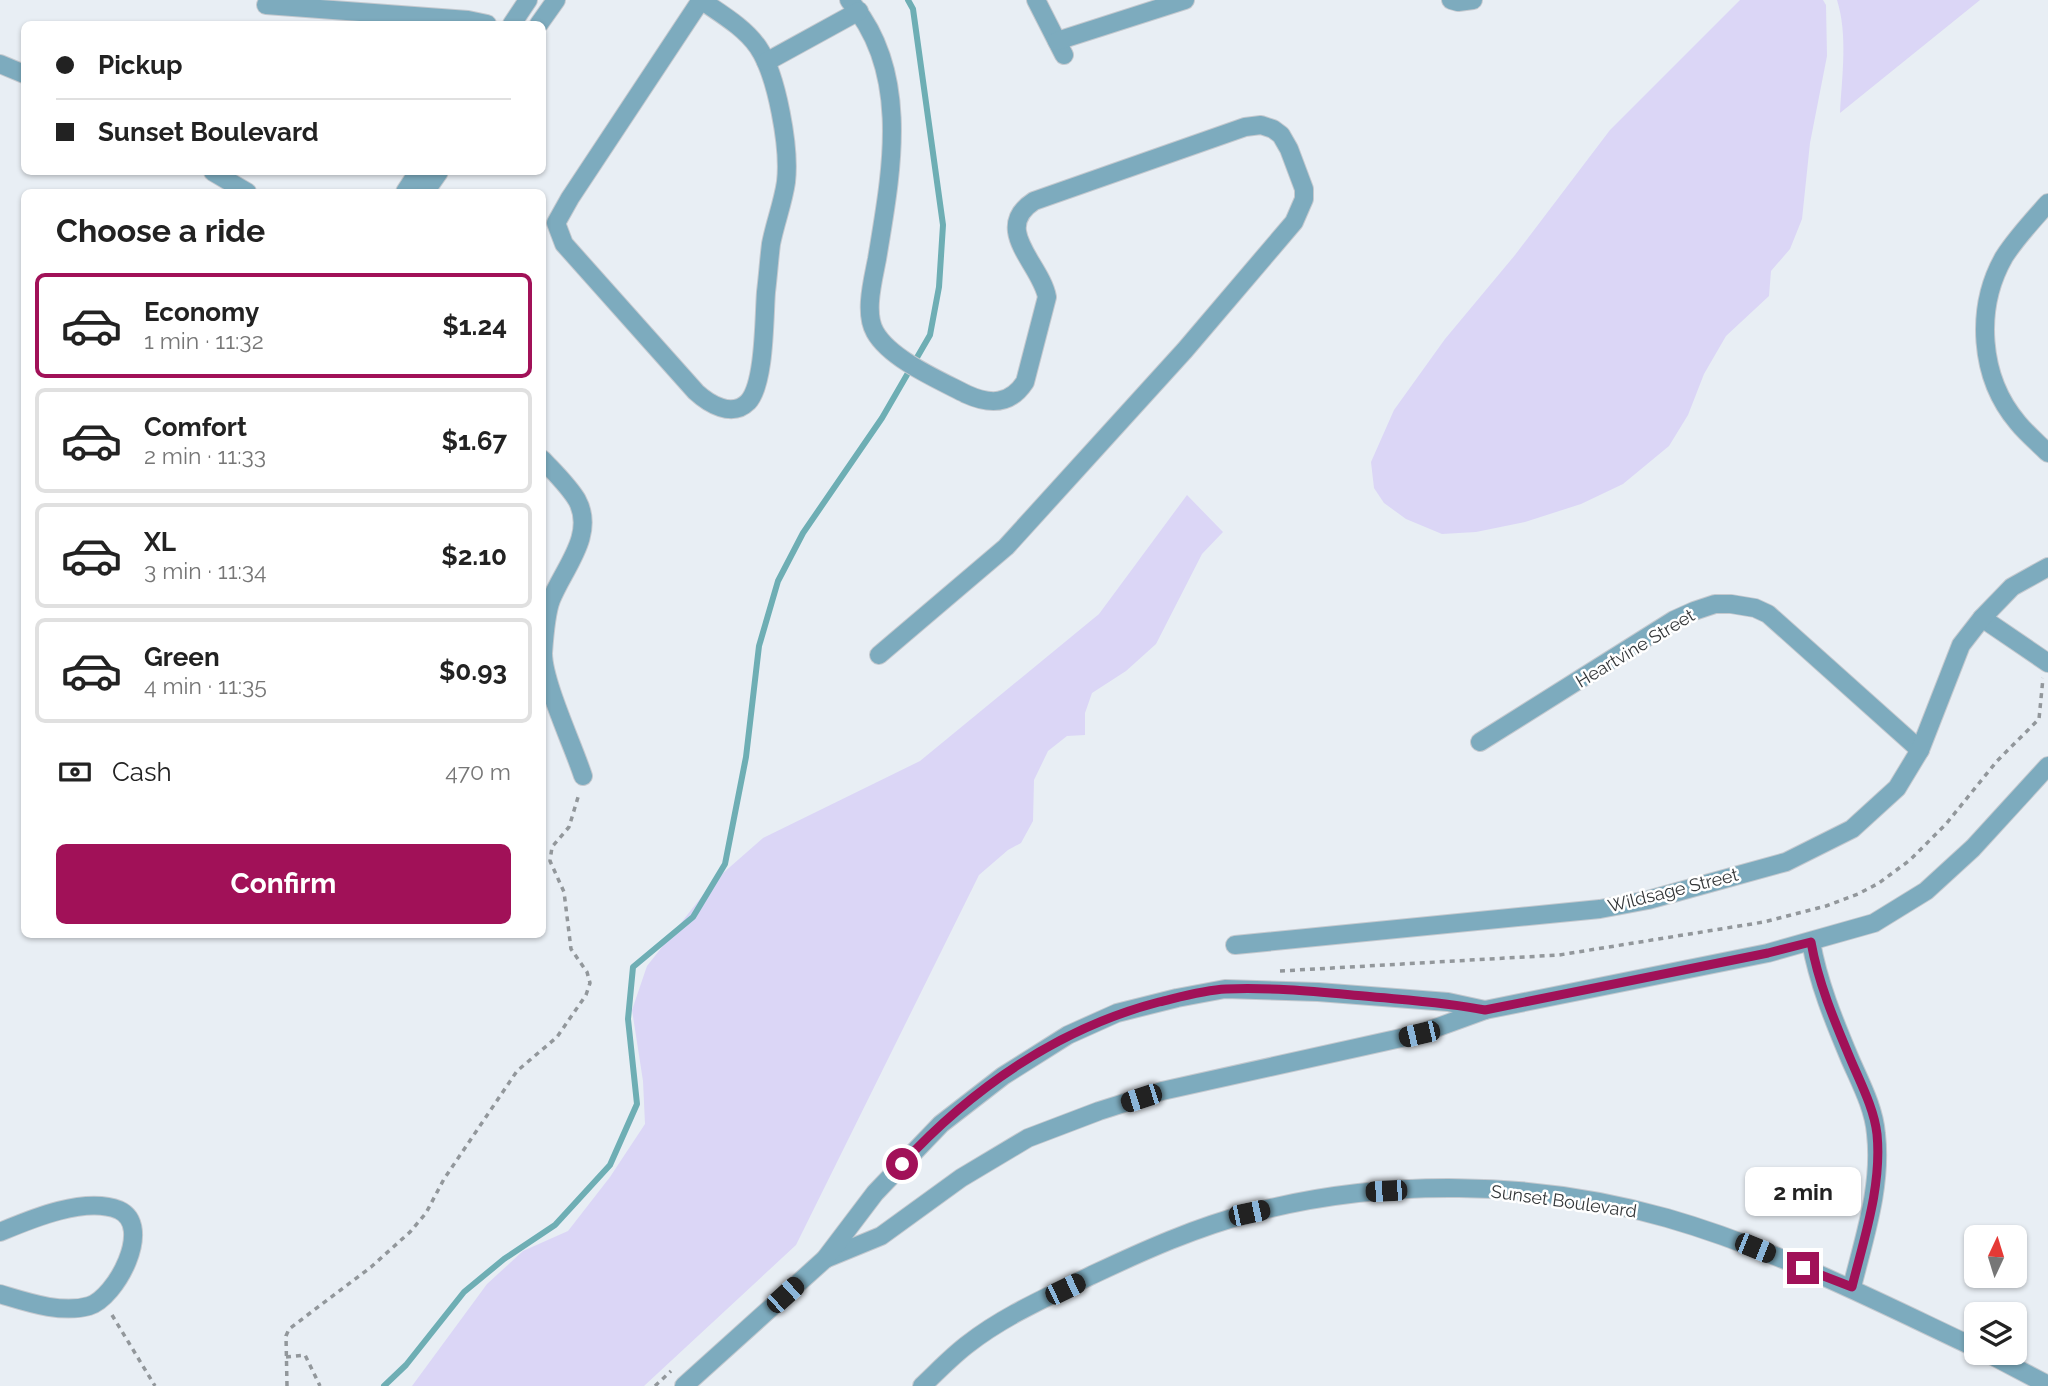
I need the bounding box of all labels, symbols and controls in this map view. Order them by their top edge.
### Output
text: Pickup [98,50,183,80]
text: Sunset Boulevard [98,117,319,147]
text: Choose a ride [56,212,265,249]
icon: car [60,294,123,357]
text: Economy [144,297,259,327]
text: $1.24 [442,311,507,341]
text: 1 min · 11:32 [144,327,264,354]
icon: car [60,409,123,472]
text: Comfort [144,412,247,442]
text: $1.67 [441,426,507,456]
text: 2 min · 11:33 [144,442,266,469]
icon: car [60,524,123,587]
text: XL [144,527,176,557]
text: $2.10 [441,541,507,571]
text: 3 min · 11:34 [144,557,267,584]
street label: Heartvine Street [1572,604,1698,692]
icon: car [60,639,123,702]
text: Green [144,642,220,672]
text: $0.93 [439,656,507,686]
text: 4 min · 11:35 [144,672,267,699]
icon: cash [56,753,94,791]
text: Cash [112,757,172,787]
text: 470 m [445,758,511,785]
button: Confirm [56,844,511,924]
street label: Wildsage Street [1606,864,1740,916]
car [1397,1019,1442,1049]
car [1118,1082,1165,1114]
route start [886,1148,918,1180]
callout: 2 min [1745,1166,1861,1216]
text: 2 min [1773,1178,1833,1205]
car [1365,1179,1408,1203]
street label: Sunset Boulevard [1490,1180,1638,1222]
car [1227,1198,1272,1228]
north arrow [1964,1225,2026,1288]
map controls [1964,1225,2027,1365]
car [1732,1230,1779,1266]
route end [1787,1252,1819,1284]
car [1042,1270,1089,1308]
car [763,1273,808,1317]
button: layers [1964,1302,2027,1365]

